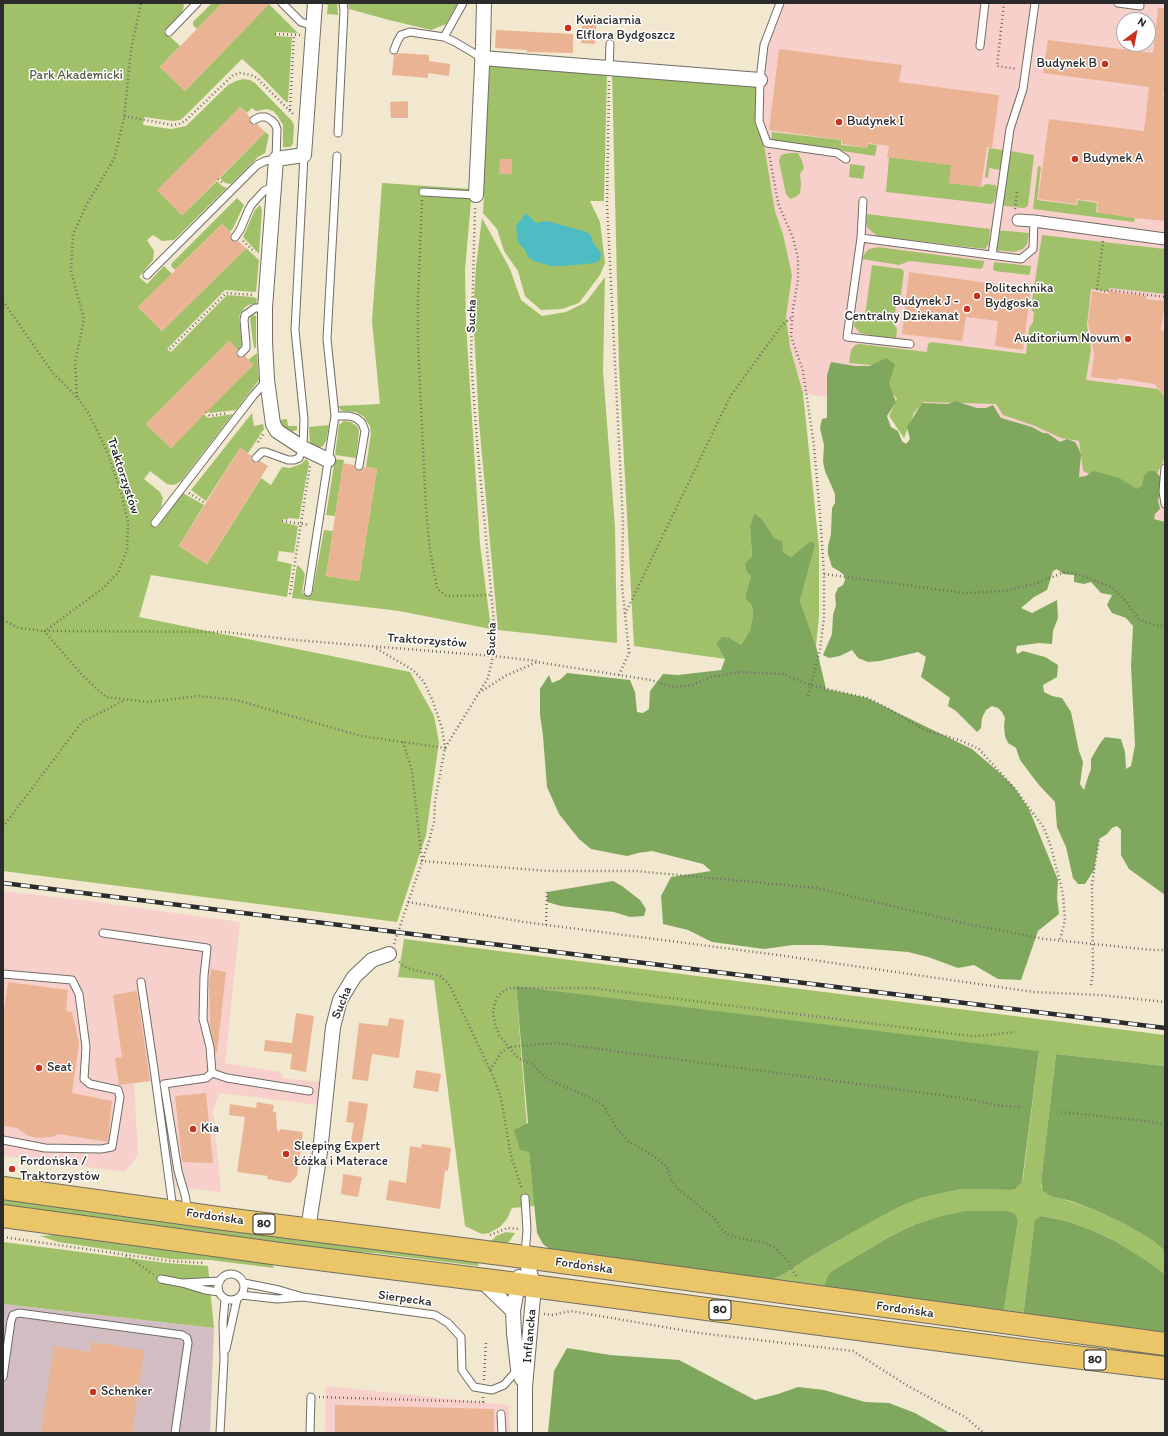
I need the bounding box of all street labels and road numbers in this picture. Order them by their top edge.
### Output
street label: Sucha [464,299,480,333]
street label: Traktorzystów [103,436,143,516]
street label: Sucha [484,622,500,656]
street label: Traktorzystów [387,630,467,652]
street label: Sucha [328,984,356,1022]
street label: Fordońska [185,1205,245,1229]
road number: 80 [253,1214,275,1234]
street label: Fordońska [554,1254,614,1278]
street label: Sierpecka [377,1288,433,1310]
street label: Fordońska [875,1298,935,1322]
road number: 80 [709,1300,731,1320]
street label: Inflancka [520,1308,540,1364]
road number: 80 [1084,1350,1106,1370]

